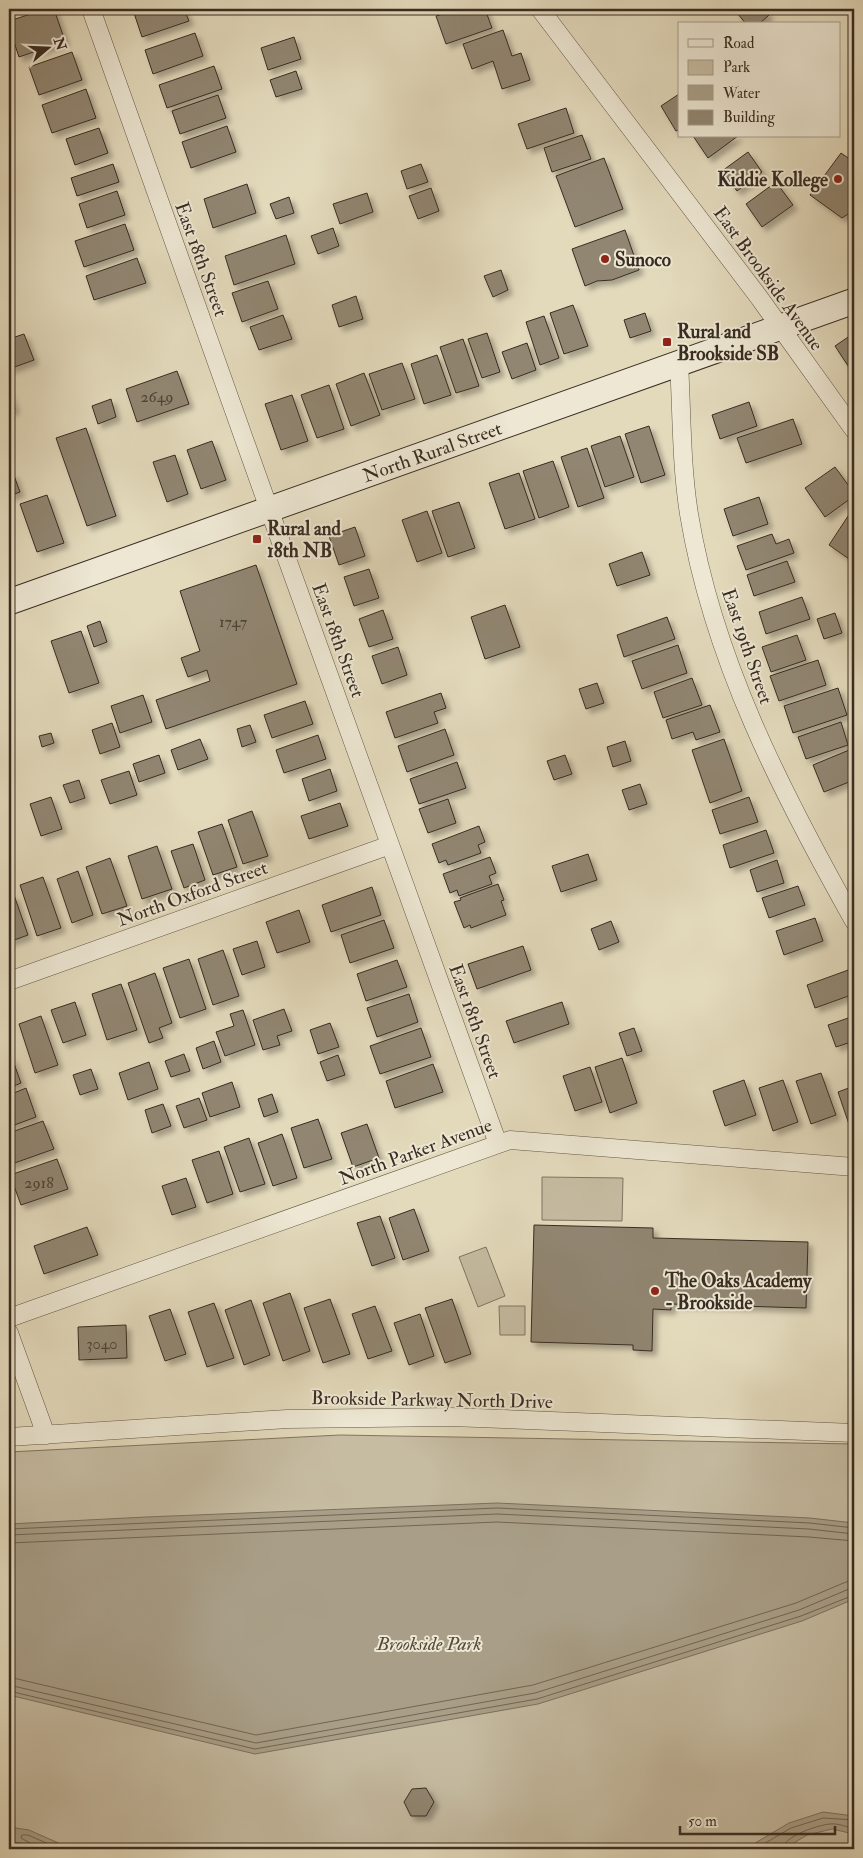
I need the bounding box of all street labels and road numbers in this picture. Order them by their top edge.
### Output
street label: East 18th Street [169,199,233,320]
street label: East Brookside Avenue [708,202,829,355]
street label: North Rural Street [360,416,505,488]
street label: East 18th Street [306,580,370,701]
street label: East 19th Street [716,585,778,707]
street label: North Oxford Street [114,856,271,932]
street label: East 18th Street [443,961,507,1082]
street label: North Parker Avenue [335,1113,495,1191]
street label: Brookside Parkway North Drive [311,1386,553,1414]

